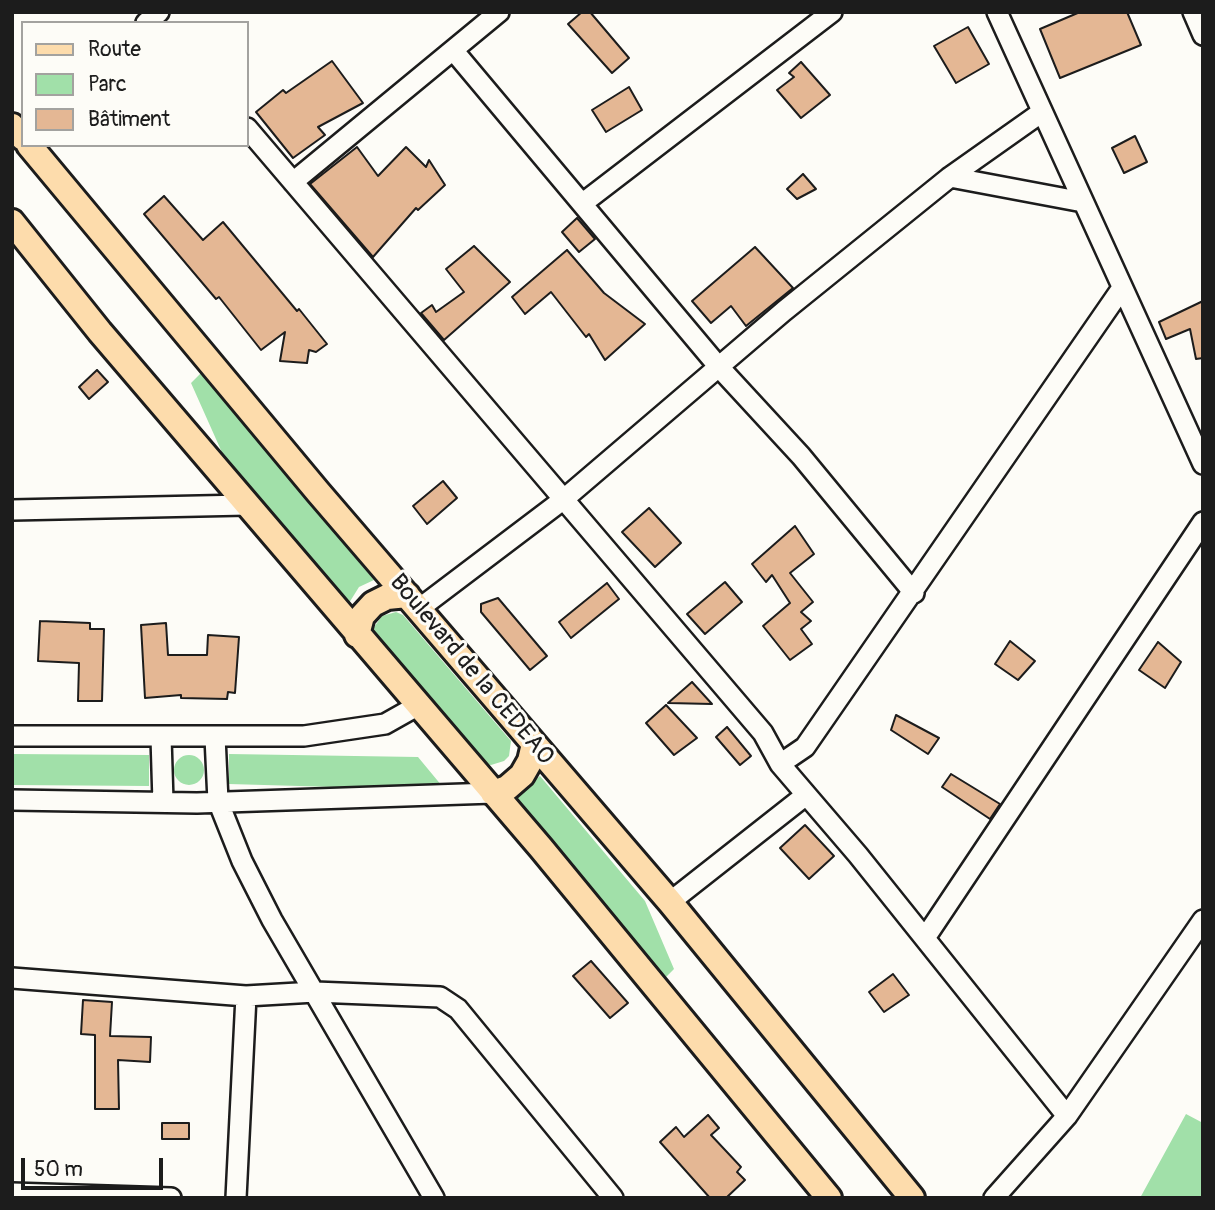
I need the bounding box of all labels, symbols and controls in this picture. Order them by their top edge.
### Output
legend [21,21,248,147]
text: Route [88,36,141,63]
text: Parc [88,71,127,98]
text: Bâtiment [88,106,170,133]
street label: Boulevard de la CEDEAO [383,569,559,771]
scale bar [24,1144,166,1188]
text: 50 m [34,1156,83,1183]

